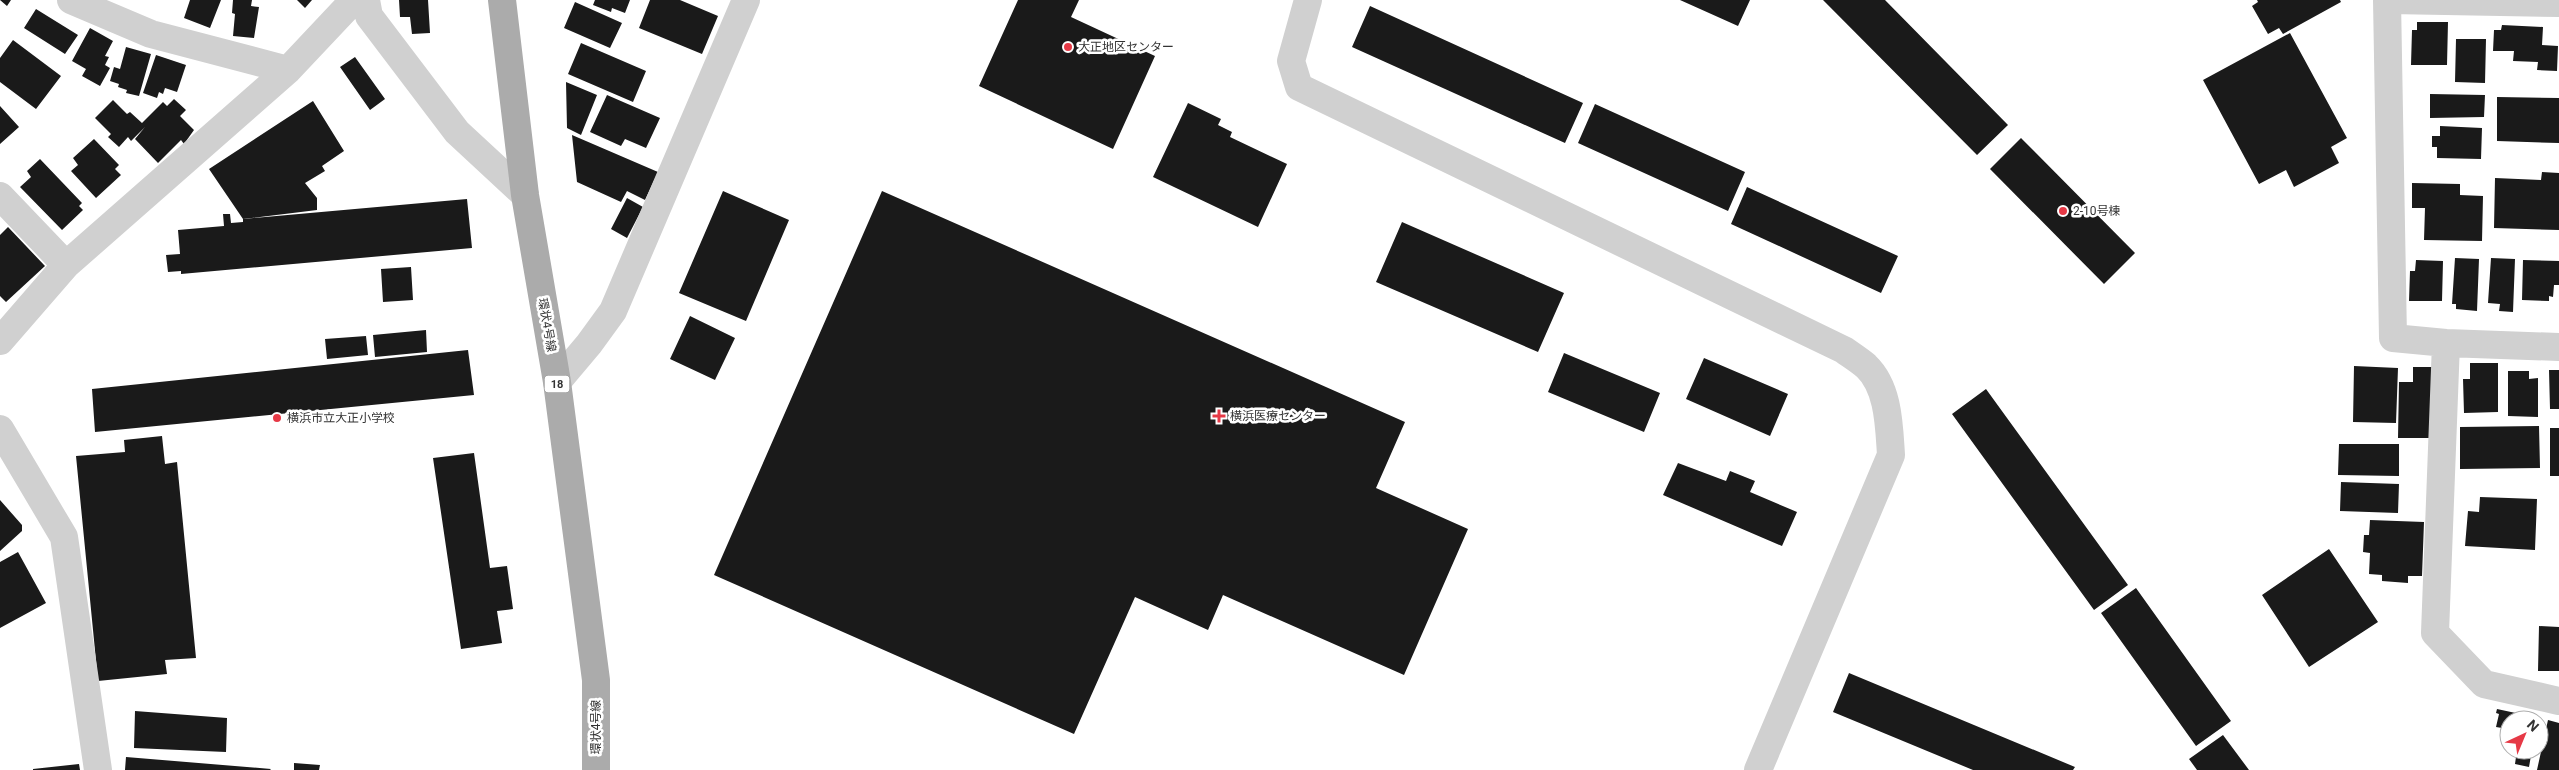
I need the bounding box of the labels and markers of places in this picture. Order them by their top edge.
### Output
place label: 大正地区センター [1078,40,1174,54]
marker: 大正地区センター [1062,41,1074,53]
place label: 2-10号棟 [2073,204,2121,218]
marker: 2-10号棟 [2057,205,2069,217]
marker: 横浜医療センター [1212,409,1226,423]
place label: 横浜医療センター [1230,409,1326,423]
place label: 横浜市立大正小学校 [287,411,395,425]
marker: 横浜市立大正小学校 [271,412,283,424]

